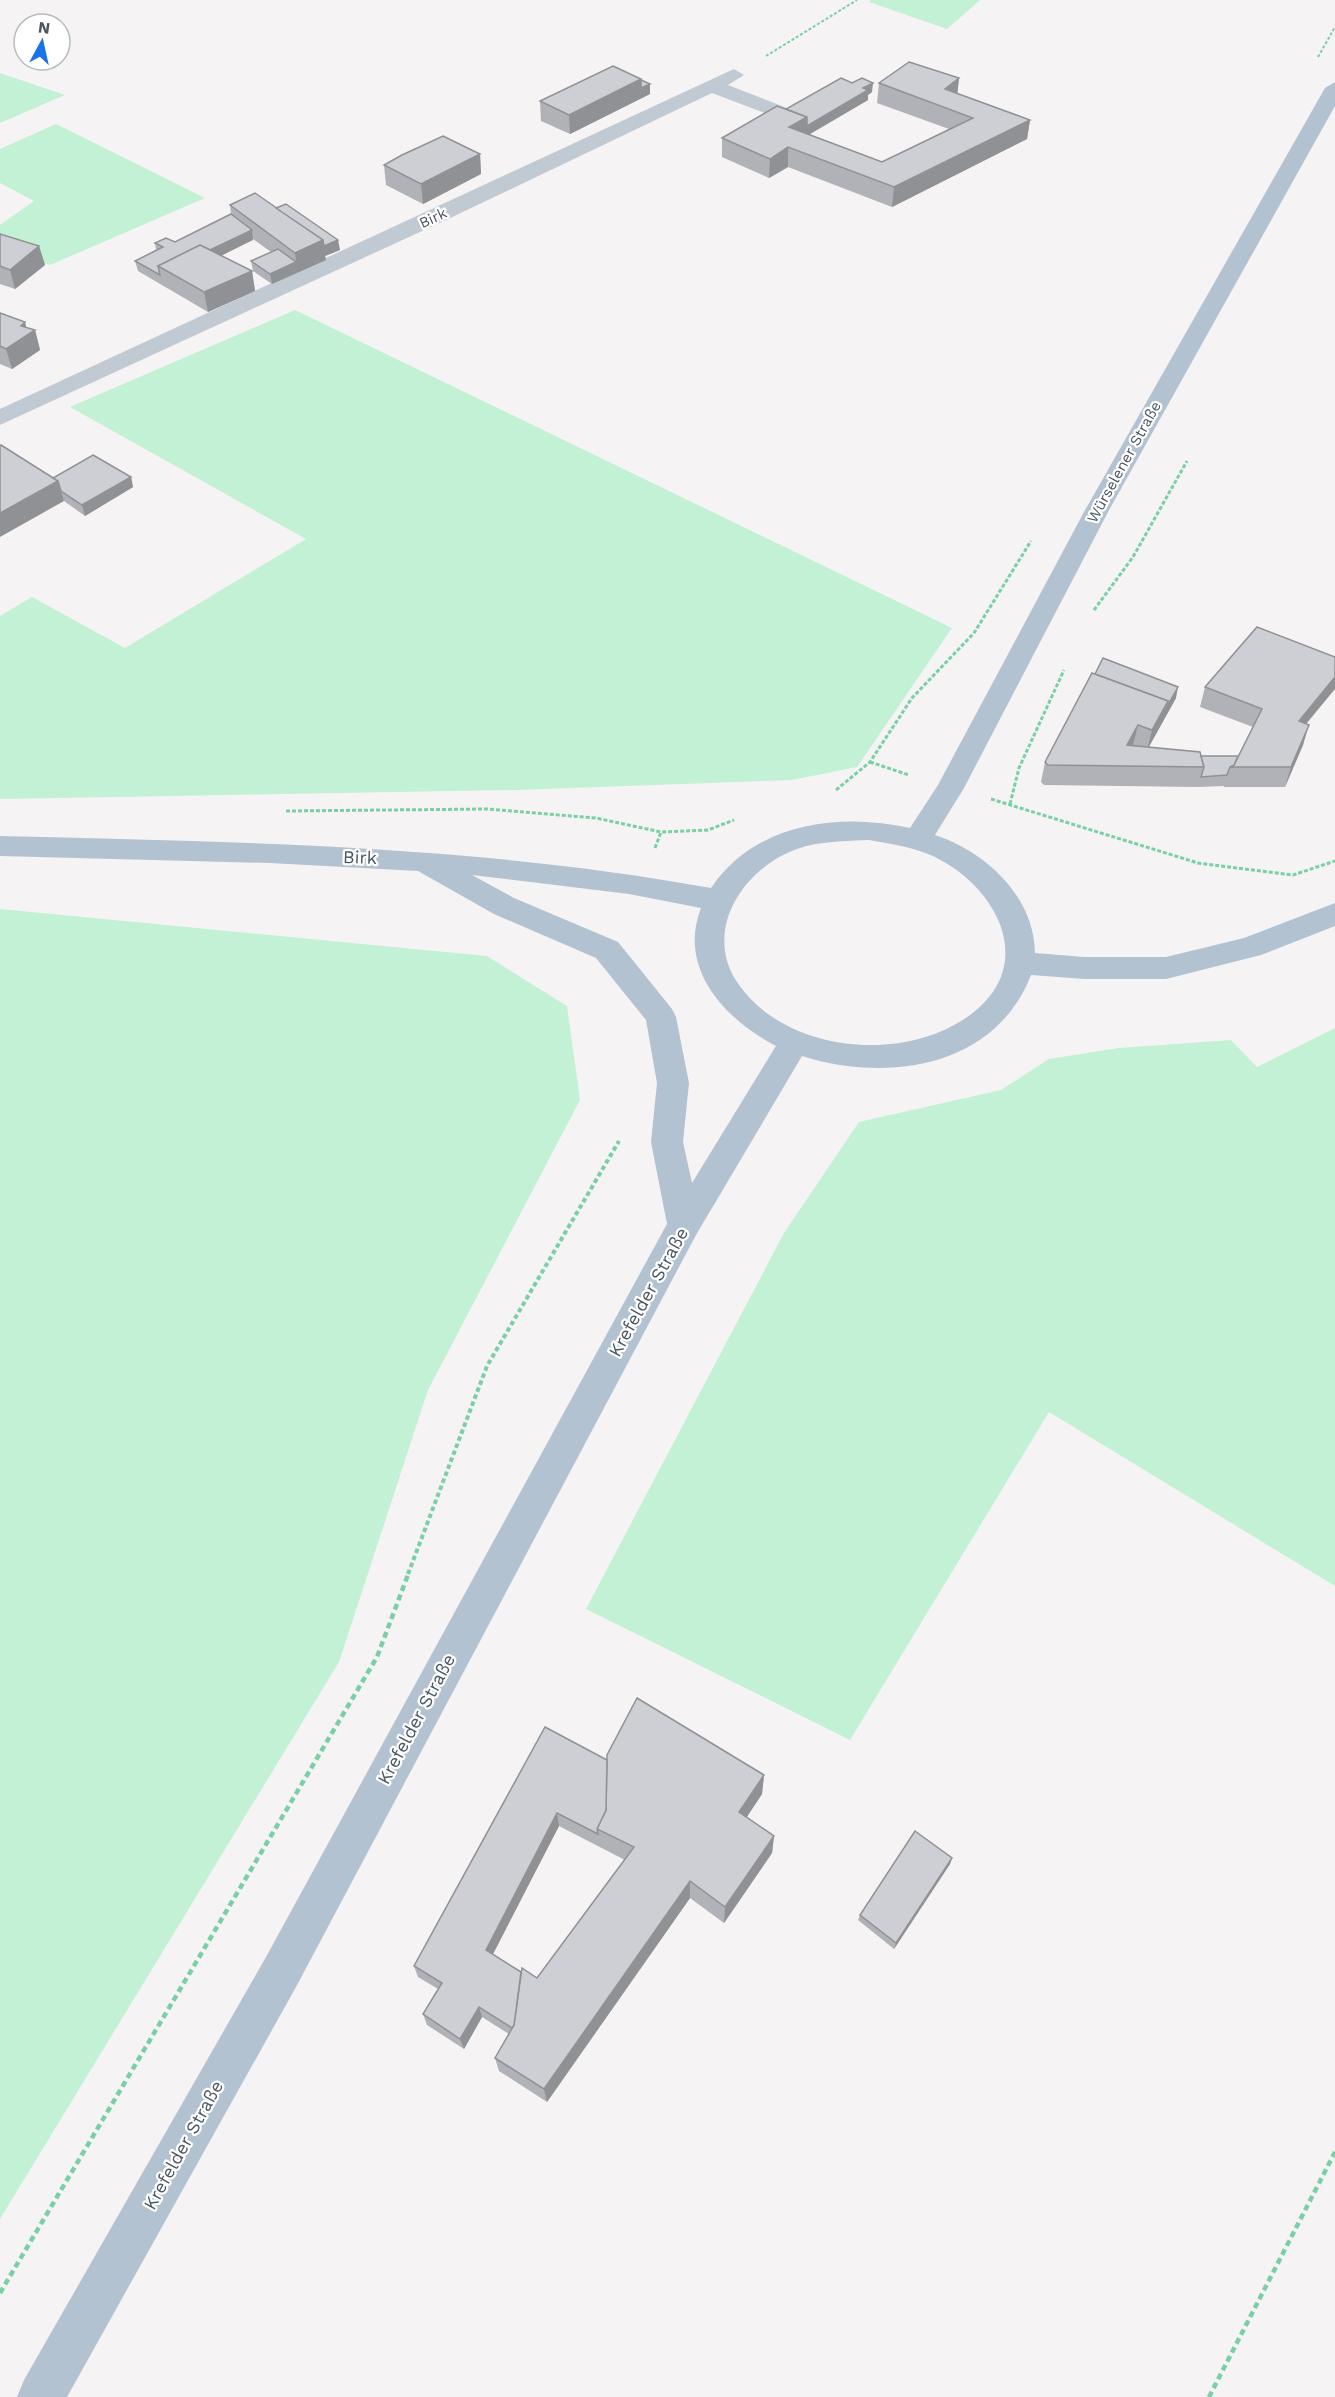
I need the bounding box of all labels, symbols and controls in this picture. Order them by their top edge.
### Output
north arrow [12,12,72,72]
text: N [37,17,51,38]
street label: Birk [416,204,450,232]
street label: Würselener Straße [1083,398,1165,526]
street label: Birk [343,846,377,868]
street label: Krefelder Straße [604,1224,692,1360]
street label: Krefelder Straße [373,1650,459,1788]
street label: Krefelder Straße [139,2077,227,2213]

